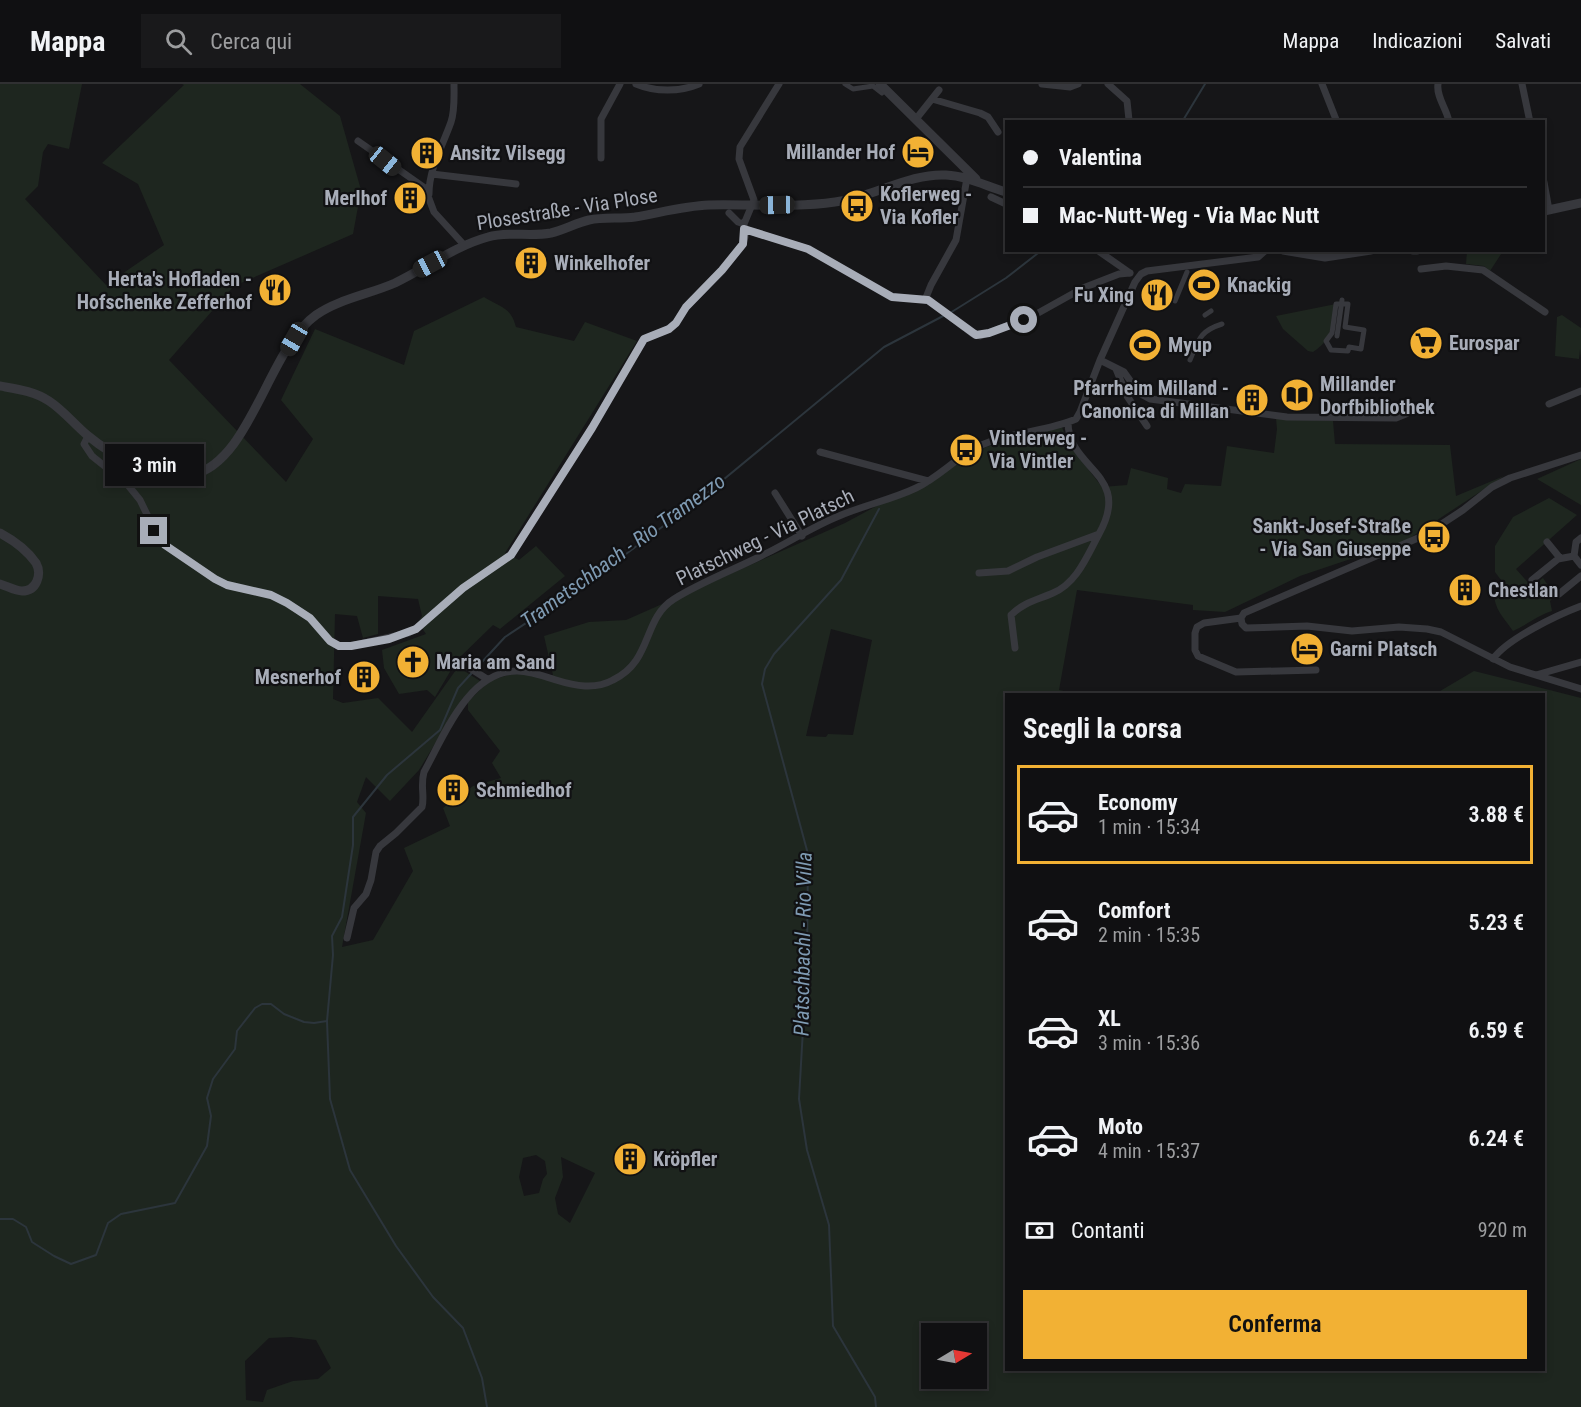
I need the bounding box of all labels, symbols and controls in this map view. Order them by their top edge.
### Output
search box [141,14,561,68]
text: Mappa [30,25,105,58]
icon: search [162,25,195,58]
text: Cerca qui [210,29,292,54]
text: Mappa [1283,29,1339,53]
text: Indicazioni [1372,29,1462,53]
text: Salvati [1495,29,1551,53]
hotel icon: Millander Hof [900,134,936,170]
building icon: Ansitz Vilsegg [409,135,445,171]
place label: Millander Hof [786,140,895,164]
place label: Ansitz Vilsegg [450,141,566,165]
car [365,143,405,179]
text: Valentina [1059,145,1142,170]
building icon: Merlhof [392,180,428,216]
place label: Koflerweg - Via Kofler [880,182,972,229]
street label: Plosestraße - Via Plose [475,183,659,235]
place label: Merlhof [324,186,387,210]
bus stop icon: Koflerweg - Via Kofler [839,188,875,224]
car [759,196,795,214]
text: Mac-Nutt-Weg - Via Mac Nutt [1059,203,1319,228]
building icon: Winkelhofer [513,245,549,281]
car [410,248,450,280]
place label: Winkelhofer [554,251,651,275]
place label: Herta's Hofladen - Hofschenke Zefferhof [77,267,252,314]
sports icon: Knackig [1186,267,1222,303]
restaurant icon: Herta's Hofladen - Hofschenke Zefferhof [257,272,293,308]
place label: Knackig [1227,273,1291,297]
restaurant icon: Fu Xing [1139,277,1175,313]
place label: Fu Xing [1074,283,1134,307]
route start [1010,306,1037,333]
car [277,319,311,359]
supermarket icon: Eurospar [1408,325,1444,361]
sports icon: Myup [1127,327,1163,363]
place label: Eurospar [1449,331,1520,355]
place label: Myup [1168,333,1212,357]
place label: Millander Dorfbibliothek [1320,372,1435,419]
place label: Pfarrheim Milland - Canonica di Millan [1073,376,1229,423]
library icon: Millander Dorfbibliothek [1279,377,1315,413]
building icon: Pfarrheim Milland - Canonica di Millan [1234,382,1270,418]
place label: Vintlerweg - Via Vintler [989,426,1087,473]
bus stop icon: Vintlerweg - Via Vintler [948,432,984,468]
callout: 3 min [104,444,204,486]
text: 3 min [132,453,177,477]
water label: Trametschbach - Rio Tramezzo [516,469,730,633]
street label: Platschweg - Via Platsch [672,484,858,590]
place label: Sankt-Josef-Straße - Via San Giuseppe [1252,514,1411,561]
route end [140,517,167,544]
bus stop icon: Sankt-Josef-Straße - Via San Giuseppe [1416,519,1452,555]
building icon: Chestlan [1447,572,1483,608]
place label: Chestlan [1488,578,1558,602]
hotel icon: Garni Platsch [1289,631,1325,667]
place label: Garni Platsch [1330,637,1437,661]
church icon: Maria am Sand [395,644,431,680]
place label: Maria am Sand [436,650,555,674]
building icon: Mesnerhof [346,659,382,695]
place label: Mesnerhof [255,665,341,689]
text: Scegli la corsa [1023,713,1182,745]
building icon: Schmiedhof [435,772,471,808]
place label: Schmiedhof [476,778,572,802]
icon: car [1026,788,1080,842]
text: Economy [1098,790,1178,815]
text: 3.88 € [1468,802,1524,827]
text: 1 min · 15:34 [1098,815,1200,839]
water label: Platschbachl - Rio Villa [789,852,817,1036]
icon: car [1026,896,1080,950]
text: Comfort [1098,898,1171,923]
text: 5.23 € [1468,910,1524,935]
text: 2 min · 15:35 [1098,923,1200,947]
icon: car [1026,1004,1080,1058]
text: XL [1098,1006,1121,1031]
text: 6.59 € [1468,1018,1524,1043]
text: 3 min · 15:36 [1098,1031,1200,1055]
icon: car [1026,1112,1080,1166]
text: Moto [1098,1114,1143,1139]
text: 6.24 € [1468,1126,1524,1151]
text: 4 min · 15:37 [1098,1139,1200,1163]
building icon: Kröpfler [612,1141,648,1177]
place label: Kröpfler [653,1147,718,1171]
icon: cash [1023,1214,1056,1247]
text: Contanti [1071,1218,1144,1243]
text: 920 m [1478,1218,1527,1242]
button: Conferma [1023,1290,1527,1359]
north arrow [921,1323,987,1389]
map controls [921,1323,987,1389]

